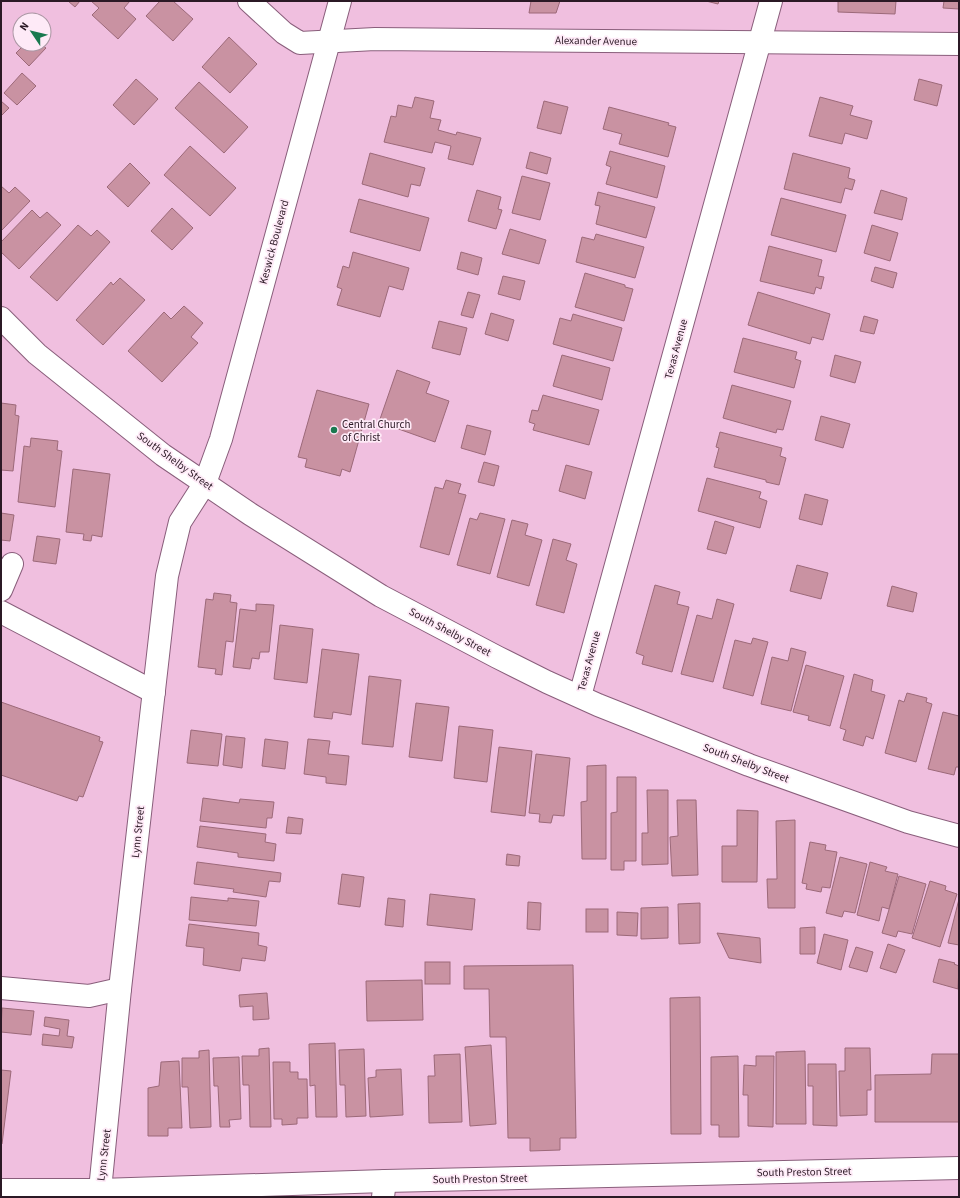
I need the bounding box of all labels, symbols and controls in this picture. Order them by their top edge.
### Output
north arrow [12,12,52,52]
text: N [16,19,32,34]
street label: Alexander Avenue [555,33,638,49]
street label: Keswick Boulevard [256,198,292,286]
street label: Texas Avenue [661,317,691,381]
place label: Central Church of Christ [342,417,411,445]
marker: Central Church of Christ [329,425,339,435]
street label: South Shelby Street [134,428,216,494]
street label: South Shelby Street [406,604,494,660]
street label: Texas Avenue [574,629,604,693]
street label: South Shelby Street [701,740,791,786]
street label: Lynn Street [128,805,148,859]
street label: Lynn Street [93,1128,115,1182]
street label: South Preston Street [756,1164,852,1180]
street label: South Preston Street [432,1171,528,1187]

